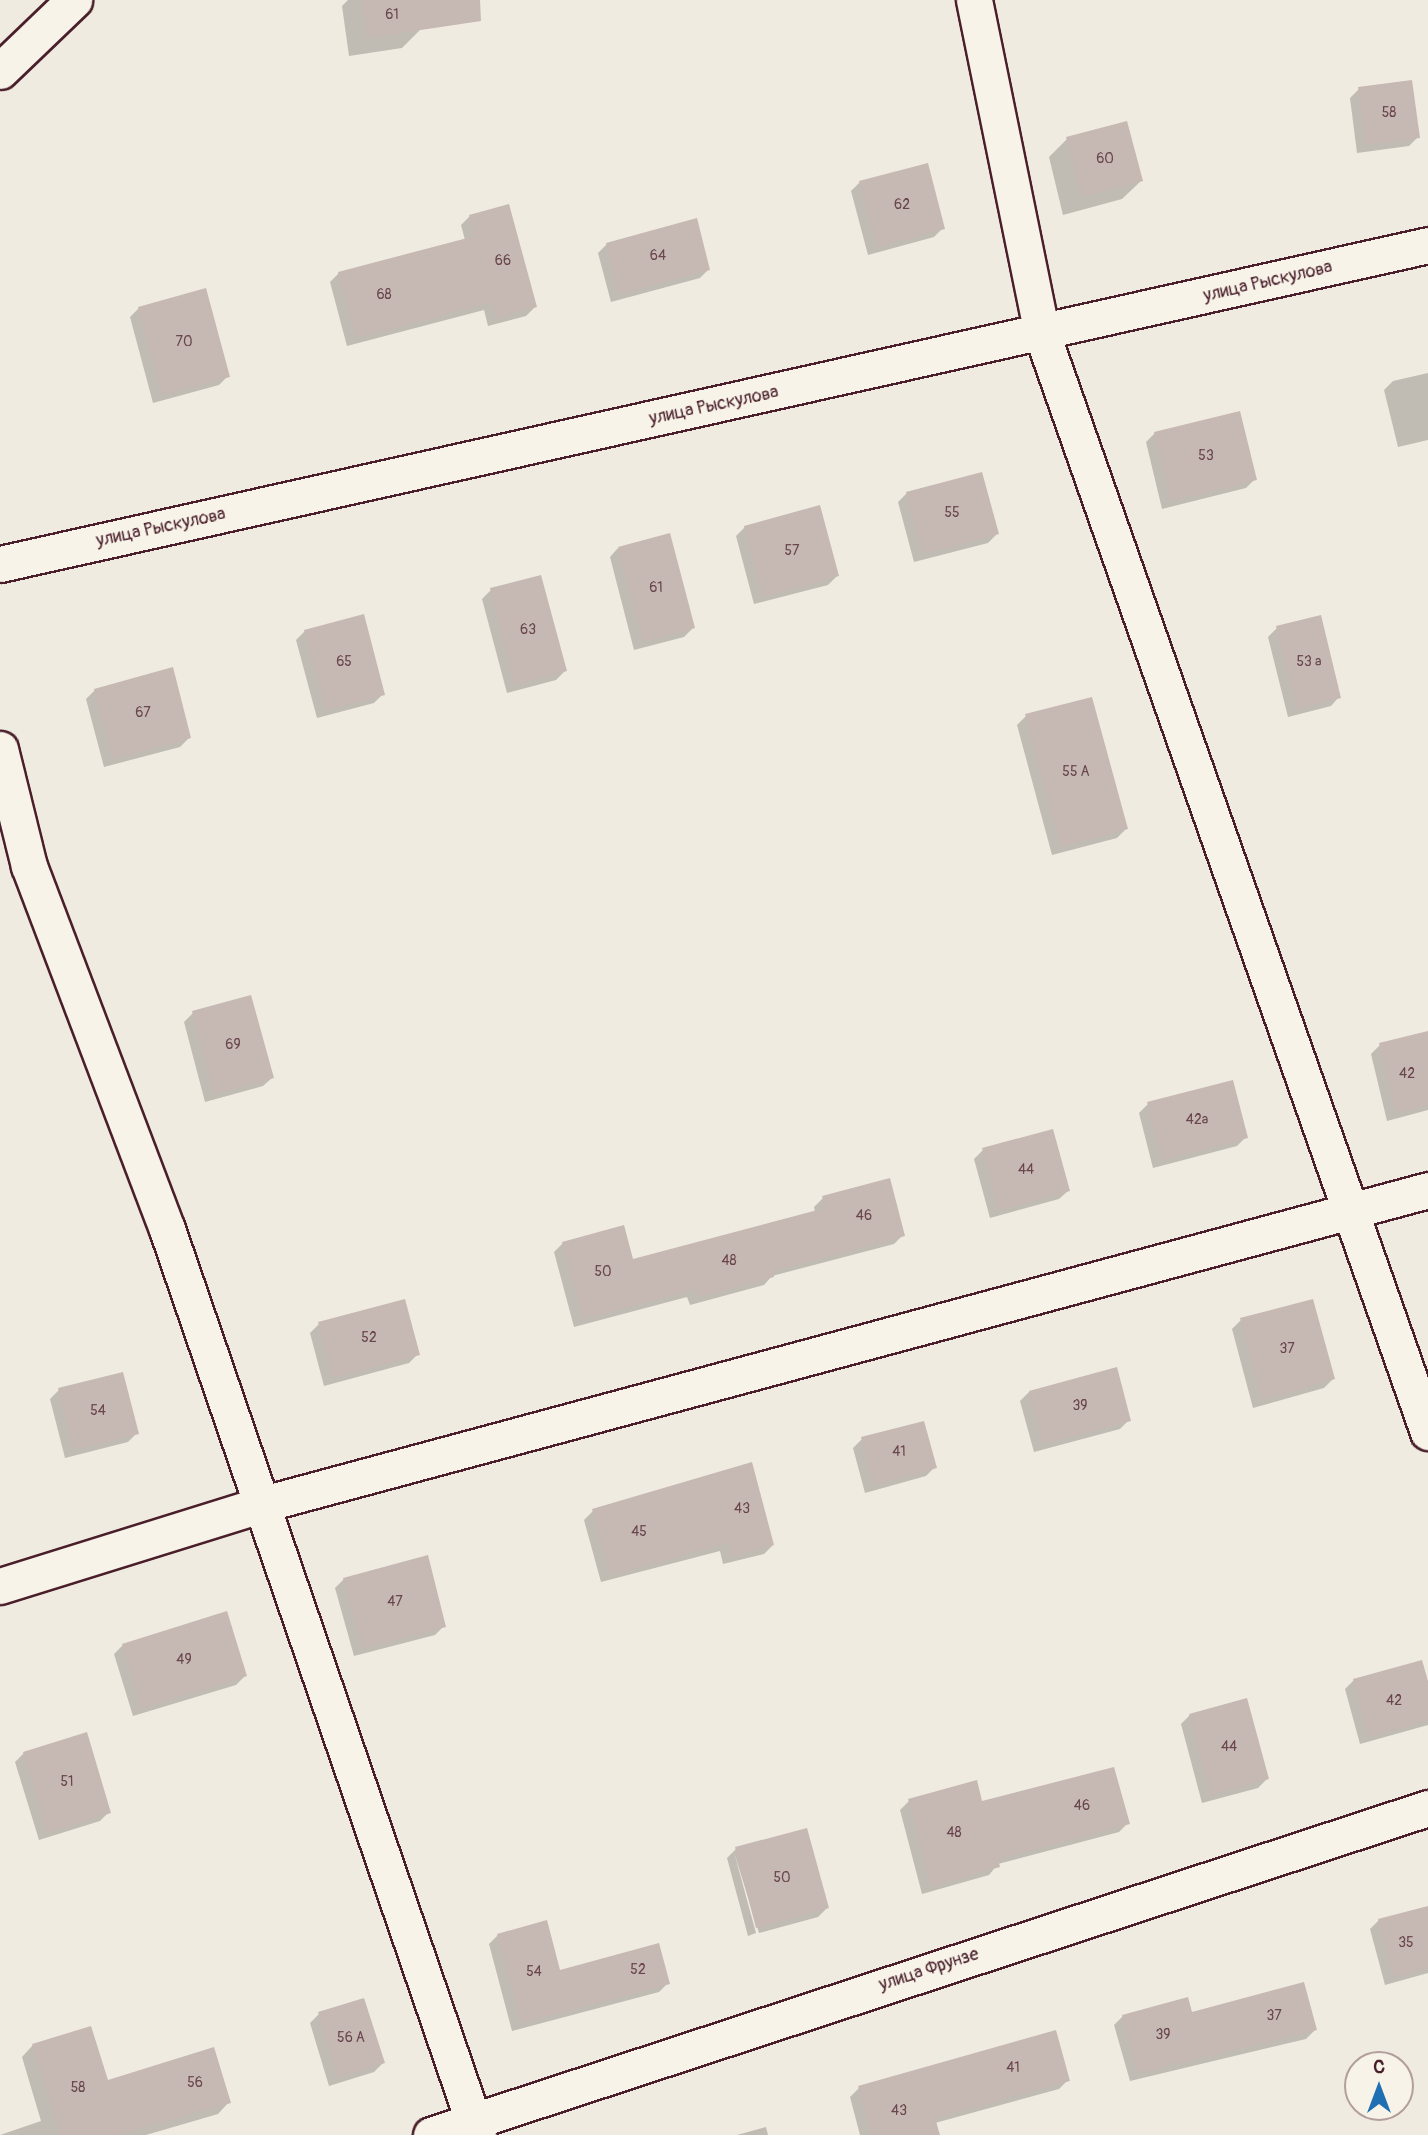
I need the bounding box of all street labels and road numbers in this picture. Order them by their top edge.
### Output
street label: улица Рыскулова [1201,257,1335,307]
street label: улица Рыскулова [647,382,781,430]
street label: улица Рыскулова [94,504,228,552]
street label: улица Фрунзе [876,1944,982,1996]

